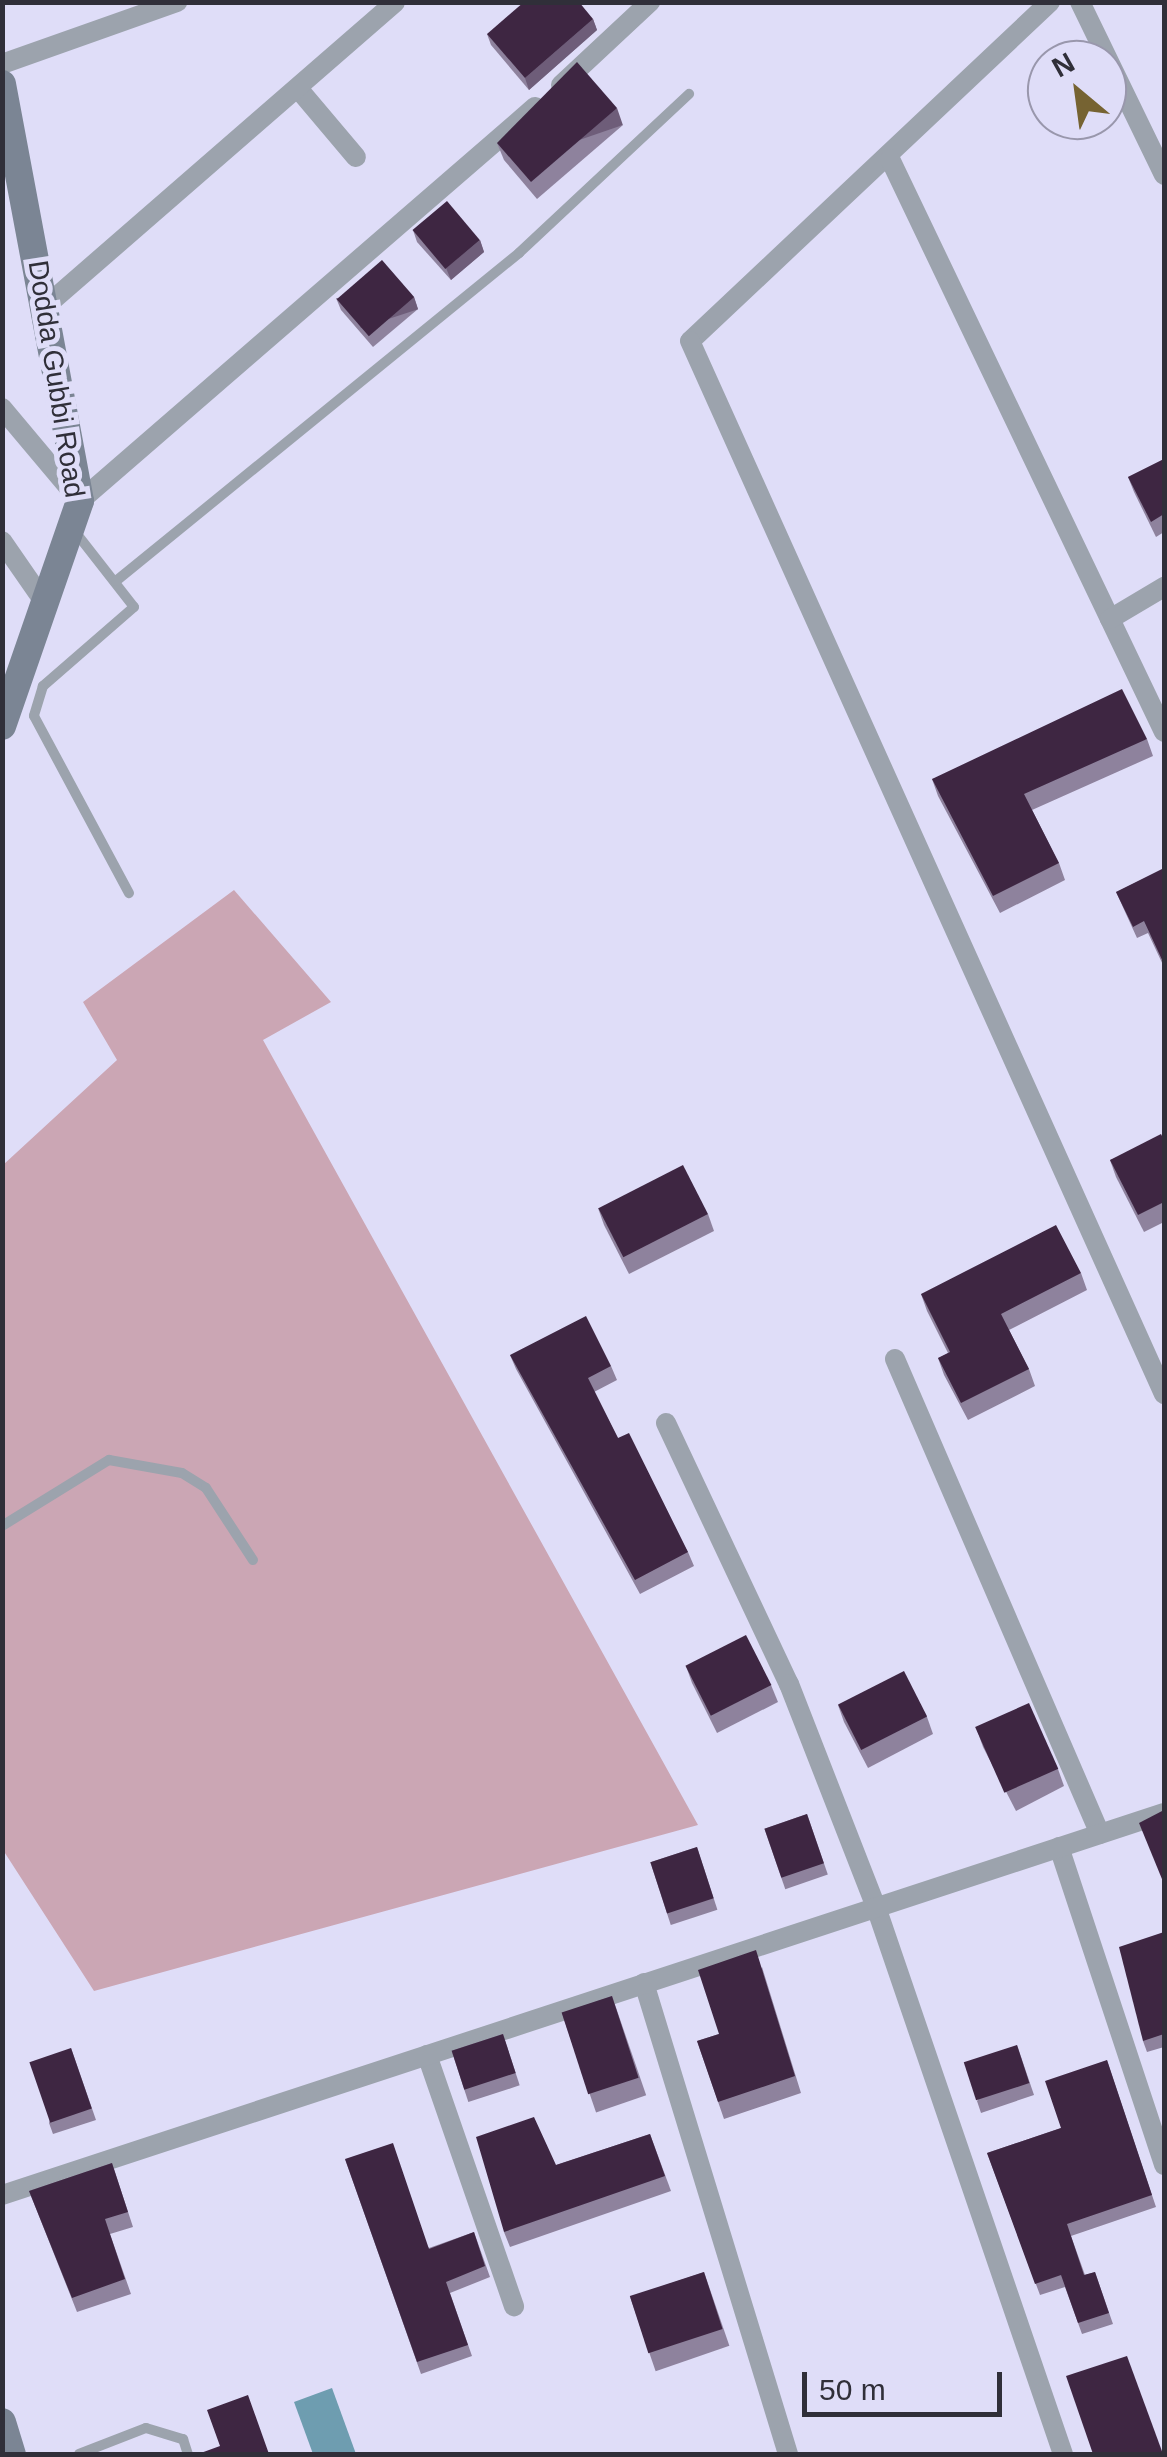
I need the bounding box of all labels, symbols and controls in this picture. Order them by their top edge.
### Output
north arrow [1027,40,1127,140]
text: N [1047,47,1080,84]
street label: Dodda Gubbi Road [21,258,91,500]
scale bar [807,2352,1007,2414]
text: 50 m [819,2373,886,2406]

